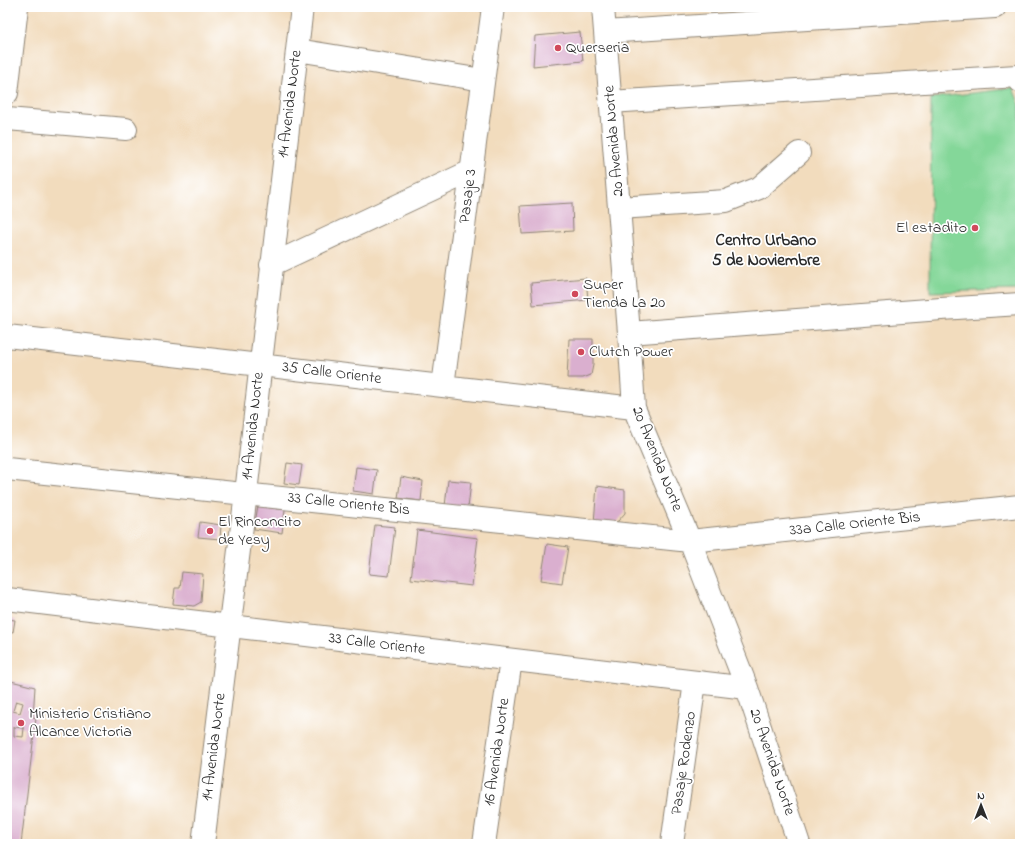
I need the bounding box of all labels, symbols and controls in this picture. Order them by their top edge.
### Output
place label: Querseria [566,36,629,60]
marker: Querseria [553,43,563,53]
street label: 14 Avenida Norte [271,48,309,159]
street label: 20 Avenida Norte [597,84,631,198]
street label: Pasaje 3 [453,167,483,225]
place label: El estadito [896,216,967,240]
marker: El estadito [970,223,980,233]
district label: Centro Urbano 5 de Noviembre [712,228,821,273]
place label: Super Tienda La 20 [583,273,665,315]
marker: Super Tienda La 20 [570,289,580,299]
place label: Clutch Power [589,340,673,364]
marker: Clutch Power [576,347,586,357]
street label: 35 Calle Oriente [281,355,384,391]
street label: 14 Avenida Norte [235,370,271,481]
street label: 20 Avenida Norte [625,403,689,516]
street label: 33 Calle Oriente Bis [287,486,411,522]
street label: 33a Calle Oriente Bis [788,505,922,543]
place label: El Rinconcito de Yesy [218,510,301,552]
marker: El Rinconcito de Yesy [205,526,215,536]
street label: 33 Calle Oriente [327,626,427,662]
street label: 14 Avenida Norte [195,691,233,802]
street label: 16 Avenida Norte [478,696,517,808]
place label: Ministerio Cristiano Alcance Victoria [29,702,151,744]
street label: 20 Avenida Norte [742,705,802,819]
street label: Pasaje Rodenzo [665,710,703,816]
marker: Ministerio Cristiano Alcance Victoria [16,718,26,728]
north arrow [961,785,1001,825]
text: N [977,788,985,804]

